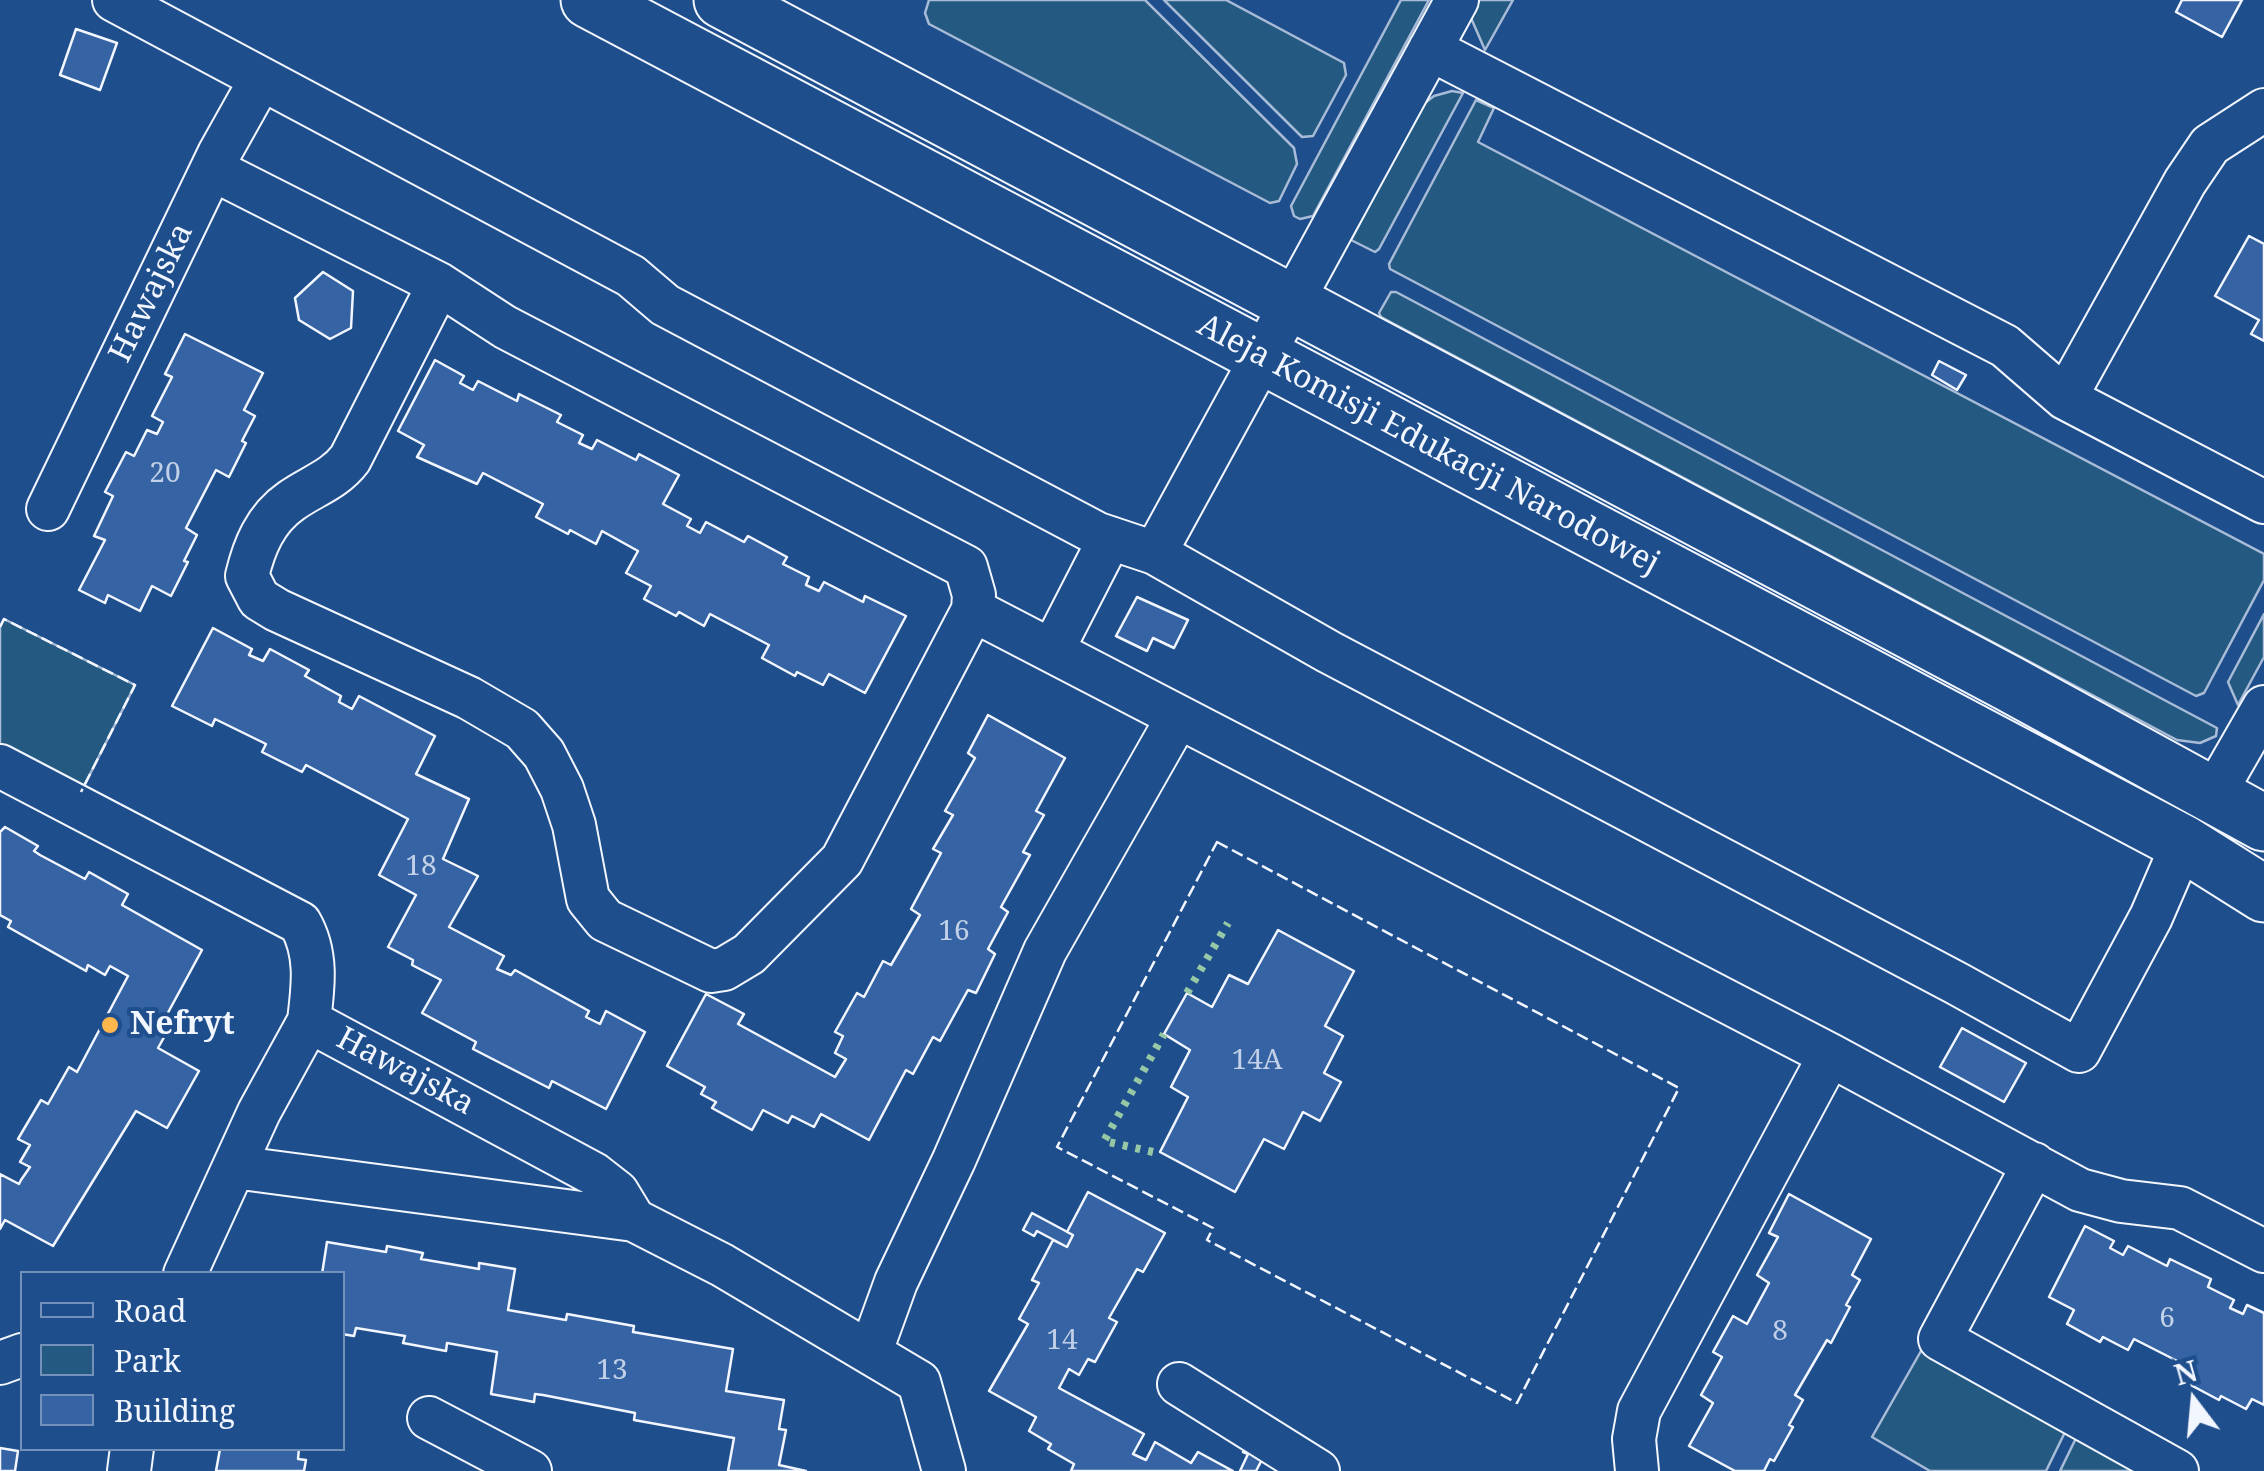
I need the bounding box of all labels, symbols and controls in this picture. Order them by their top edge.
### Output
street label: Hawajska [102,217,202,369]
street label: Aleja Komisji Edukacji Narodowej [1190,307,1666,583]
house number: 20 [149,457,181,491]
house number: 18 [405,850,437,884]
house number: 16 [938,915,970,949]
place label: Nefryt [130,1006,235,1044]
marker: Nefryt [99,1014,121,1036]
street label: Hawajska [330,1020,480,1124]
house number: 14A [1231,1044,1283,1078]
legend [20,1271,345,1451]
text: Road [114,1290,186,1331]
house number: 6 [2159,1302,2175,1336]
house number: 8 [1772,1315,1788,1349]
house number: 14 [1046,1324,1078,1358]
text: Park [114,1340,181,1381]
north arrow [2144,1351,2244,1451]
text: N [2170,1351,2202,1393]
house number: 13 [596,1354,628,1388]
text: Building [114,1390,235,1431]

